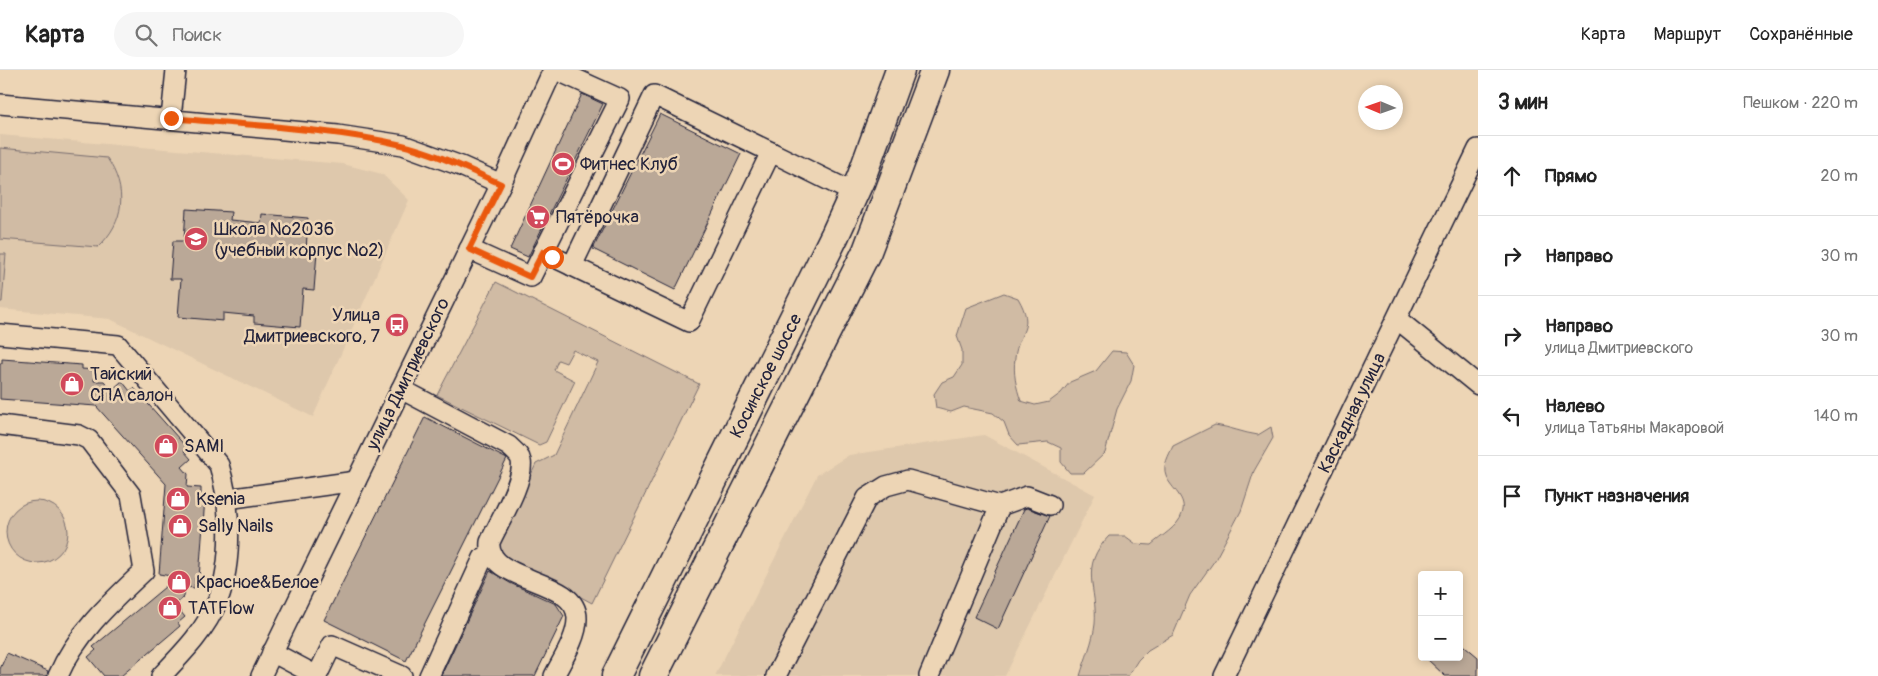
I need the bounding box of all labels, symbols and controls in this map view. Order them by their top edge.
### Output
search box [114,12,464,57]
text: Карта [25,20,84,49]
icon: search [132,21,160,49]
text: Поиск [172,23,222,47]
text: Карта [1581,23,1625,46]
text: Маршрут [1653,23,1721,46]
text: Сохранённые [1749,23,1853,46]
north arrow [1358,85,1403,130]
text: 3 мин [1498,89,1548,116]
text: Пешком · 220 m [1743,93,1858,113]
route end [160,107,183,130]
sports icon: Фитнес Клуб [550,151,576,177]
place label: Фитнес Клуб [580,153,678,176]
icon: ahead [1498,162,1526,190]
text: Прямо [1545,164,1597,188]
text: 20 m [1820,166,1858,186]
supermarket icon: Пятёрочка [525,204,551,230]
place label: Пятёрочка [556,206,639,229]
place label: Школа №2036 (учебный корпус №2) [214,218,384,262]
school or university icon: Школа №2036 (учебный корпус №2) [183,226,209,252]
icon: right [1498,242,1526,270]
text: Направо [1545,244,1613,268]
route start [541,246,564,269]
text: 30 m [1820,246,1858,266]
street label: улица Дмитриевского [361,294,455,455]
place label: Улица Дмитриевского, 7 [243,304,380,348]
street label: Косинское шоссе [725,310,807,442]
bus stop icon: Улица Дмитриевского, 7 [384,312,410,338]
text: Направо [1545,314,1613,338]
icon: right [1498,322,1526,350]
text: 30 m [1820,326,1858,346]
text: улица Дмитриевского [1545,338,1693,358]
street label: Каскадная улица [1313,349,1391,477]
place label: Тайский СПА салон [90,363,173,407]
shop icon: Тайский СПА салон [59,371,85,397]
text: Налево [1545,394,1605,418]
icon: left [1498,402,1526,430]
text: 140 m [1814,406,1858,426]
text: улица Татьяны Макаровой [1545,418,1724,438]
shop icon: SAMI [153,433,179,459]
place label: SAMI [184,435,224,458]
icon: arrive [1498,482,1526,510]
text: Пункт назначения [1545,484,1689,508]
shop icon: Ksenia [165,486,191,512]
place label: Ksenia [196,488,245,511]
shop icon: Sally Nails [167,513,193,539]
place label: Sally Nails [198,515,273,538]
shop icon: Красное&Белое [166,569,192,595]
place label: Красное&Белое [196,571,319,594]
map controls [1418,571,1463,661]
button: + [1418,571,1463,616]
shop icon: TATFlow [157,595,183,621]
place label: TATFlow [188,597,254,620]
button: − [1418,616,1463,661]

